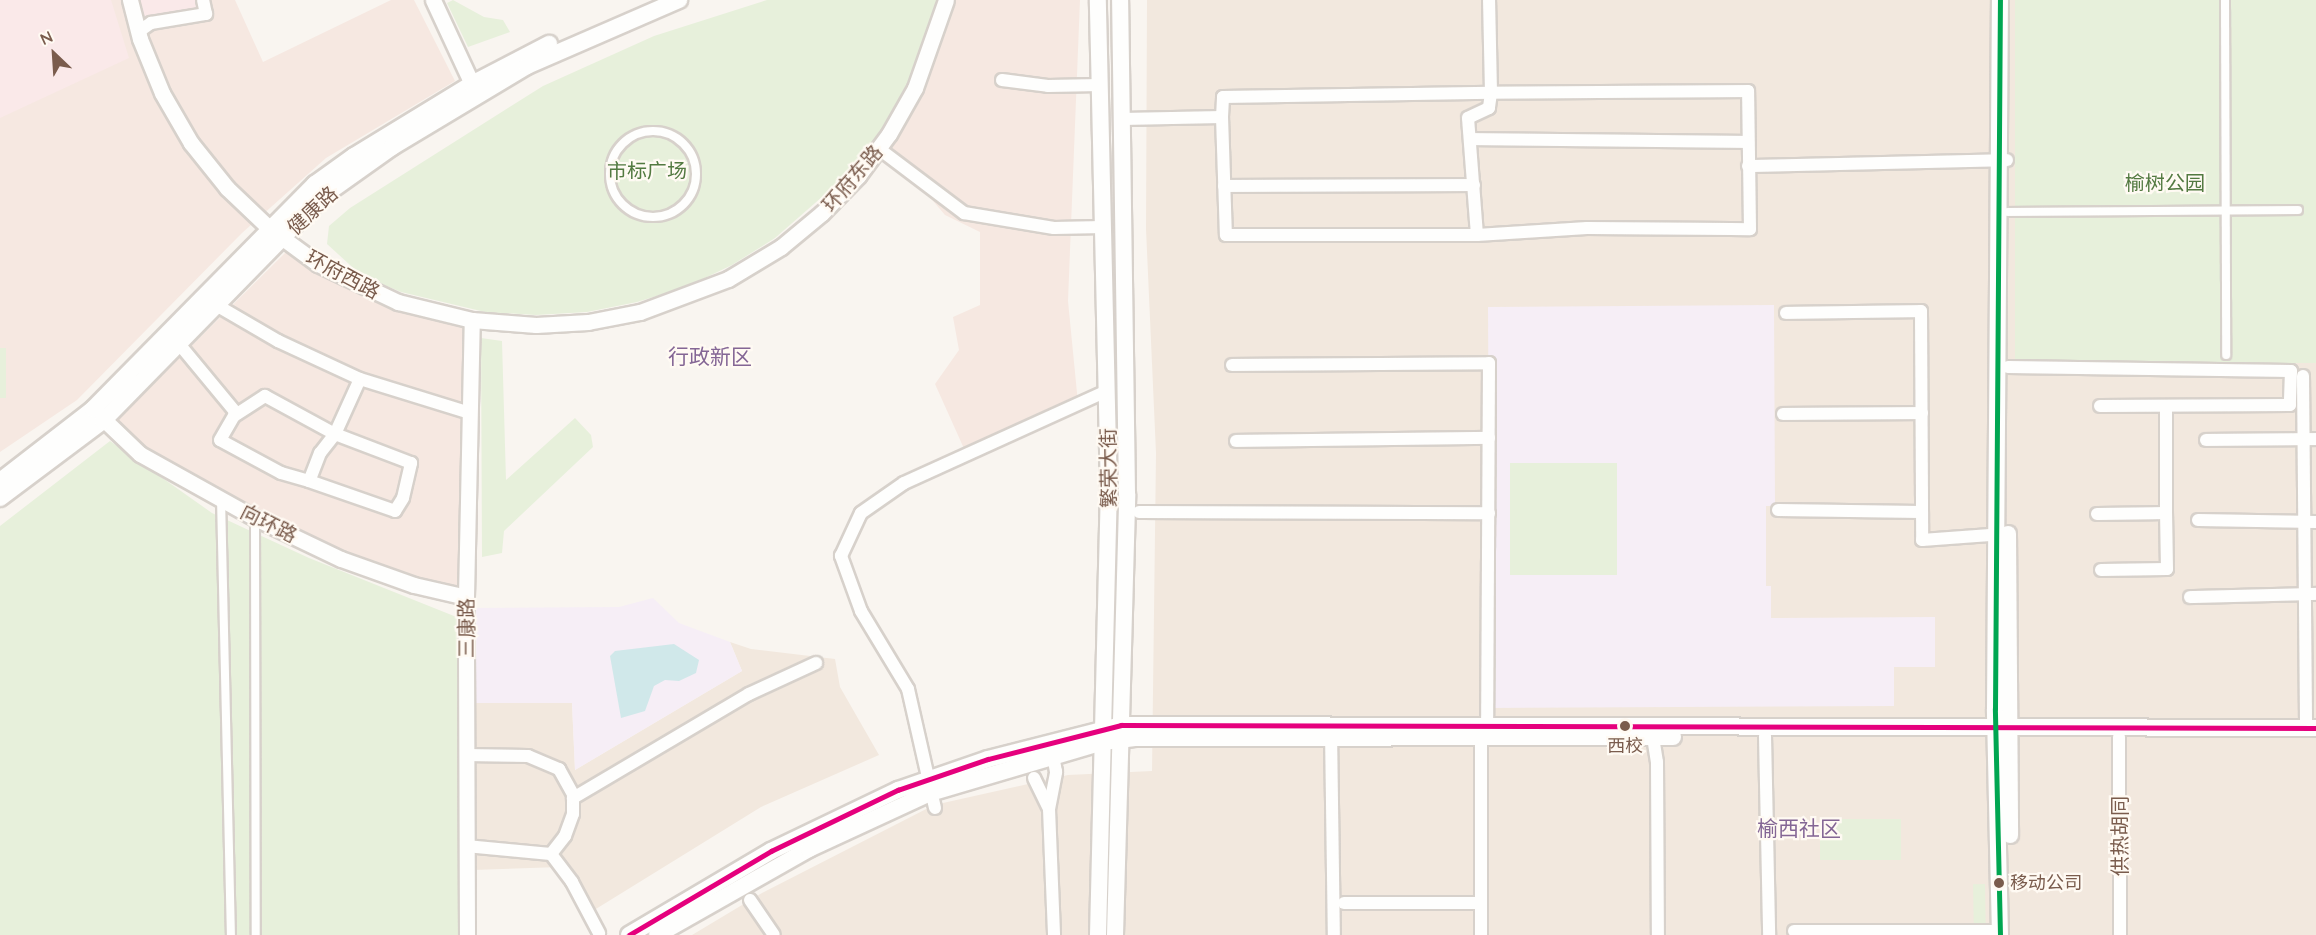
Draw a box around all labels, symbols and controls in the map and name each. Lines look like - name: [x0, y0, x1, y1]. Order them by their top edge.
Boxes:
- north arrow: [24, 24, 84, 84]
- text: N: [37, 26, 56, 49]
- street label: 环府东路: [817, 140, 887, 216]
- park label: 市标广场: [607, 158, 687, 182]
- park label: 榆树公园: [2125, 170, 2205, 194]
- street label: 健康路: [282, 181, 342, 239]
- street label: 环府西路: [302, 245, 384, 303]
- district label: 行政新区: [668, 343, 752, 369]
- street label: 繁荣大街: [1095, 428, 1121, 508]
- street label: 向环路: [237, 499, 301, 547]
- street label: 三康路: [454, 598, 478, 658]
- marker: 西校: [1619, 720, 1631, 732]
- place label: 西校: [1607, 735, 1643, 757]
- street label: 供热胡同: [2107, 796, 2131, 876]
- district label: 榆西社区: [1757, 815, 1841, 841]
- place label: 移动公司: [2010, 872, 2082, 894]
- marker: 移动公司: [1993, 877, 2005, 889]

